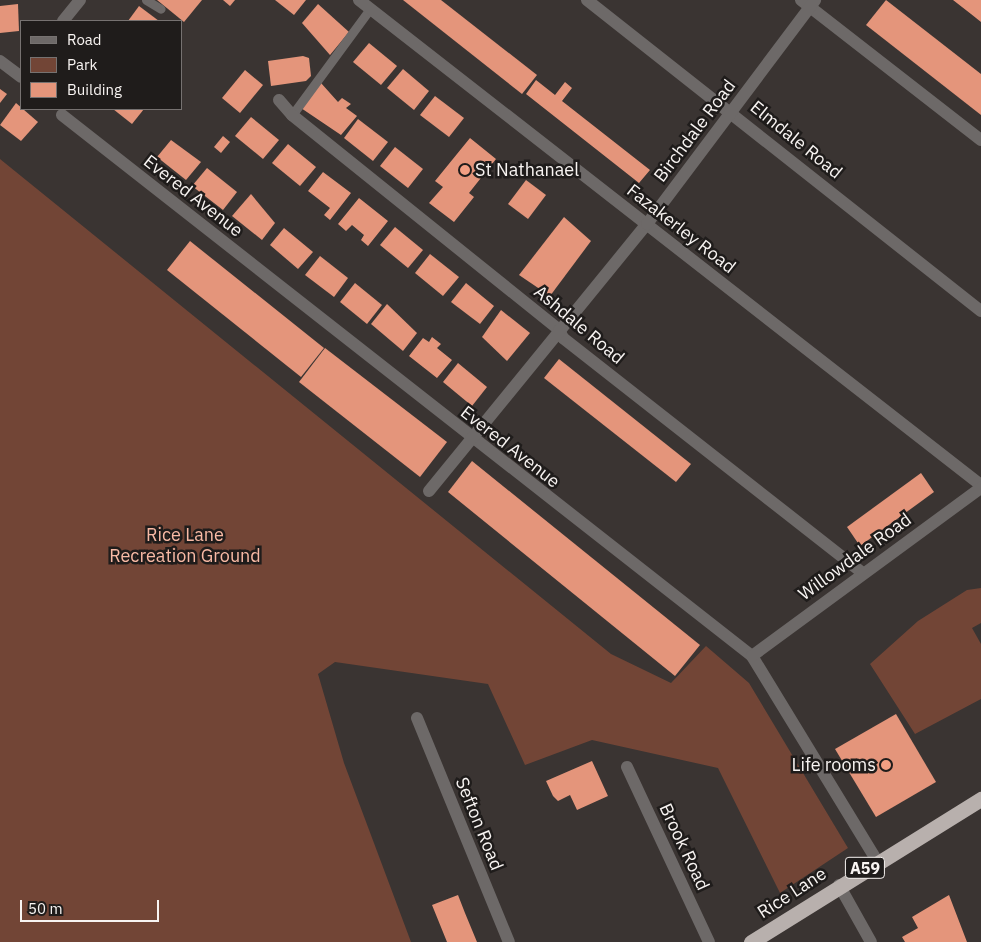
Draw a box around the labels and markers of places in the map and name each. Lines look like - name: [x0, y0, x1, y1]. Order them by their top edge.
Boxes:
- place label: St Nathanael: [475, 159, 579, 181]
- marker: St Nathanael: [459, 164, 471, 176]
- place label: Life rooms: [791, 754, 876, 776]
- marker: Life rooms: [880, 759, 892, 771]

